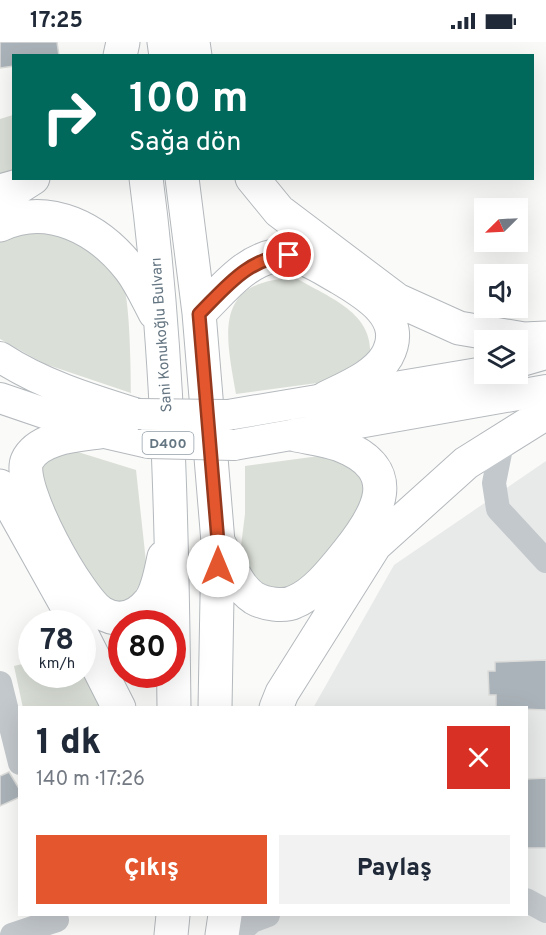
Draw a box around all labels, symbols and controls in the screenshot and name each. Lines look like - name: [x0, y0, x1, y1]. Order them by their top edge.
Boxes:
- text: 17:25: [30, 8, 83, 35]
- text: 100 m: [129, 74, 248, 127]
- icon: right: [30, 78, 108, 156]
- text: Sağa dön: [129, 126, 241, 160]
- north arrow: [474, 198, 528, 252]
- map controls: [474, 198, 528, 384]
- pin: [263, 229, 314, 280]
- icon: arrive: [272, 238, 305, 271]
- street label: Sani Konukoğlu Bulvarı: [148, 257, 177, 413]
- button: sound: [474, 264, 528, 318]
- button: layers: [474, 330, 528, 384]
- road number: D400: [142, 432, 194, 454]
- position arrow: [186, 534, 250, 598]
- speed limit sign: 80: [108, 610, 186, 688]
- text: 78: [40, 623, 74, 660]
- text: km/h: [39, 655, 75, 674]
- text: 1 dk: [36, 721, 101, 767]
- button: close: [447, 726, 510, 789]
- text: 140 m · 17:26: [36, 767, 145, 793]
- button: Çıkış: [36, 835, 267, 904]
- button: Paylaş: [279, 835, 510, 904]

